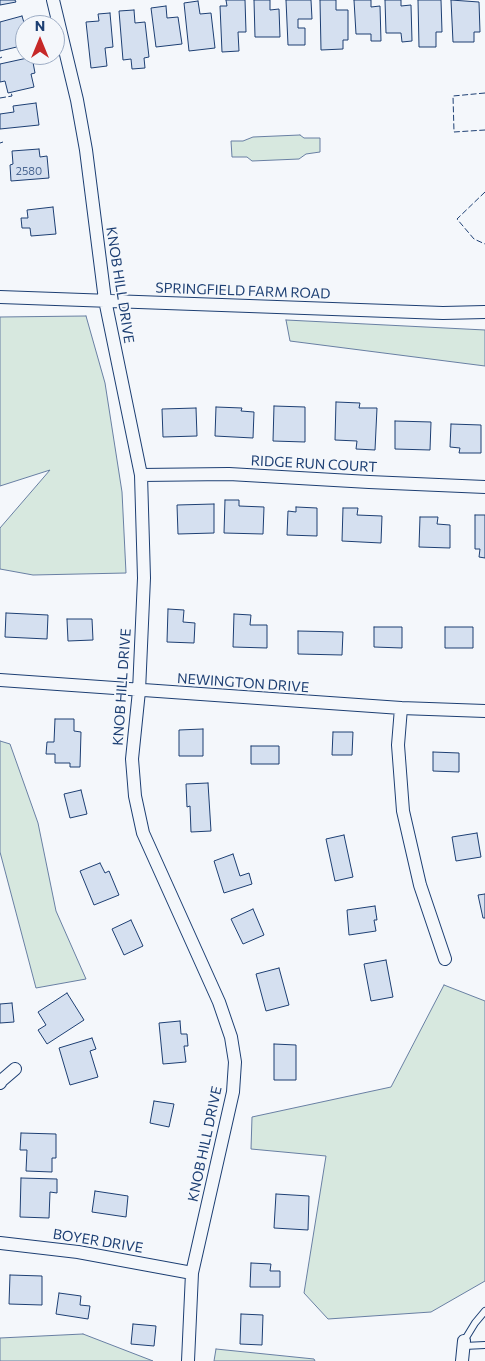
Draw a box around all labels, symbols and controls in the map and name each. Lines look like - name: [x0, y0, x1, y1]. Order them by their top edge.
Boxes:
- north arrow: [15, 15, 65, 65]
- text: N: [35, 17, 45, 34]
- house number: 2580: [16, 164, 42, 178]
- street label: KNOB HILL DRIVE: [102, 226, 138, 344]
- street label: SPRINGFIELD FARM ROAD: [155, 280, 331, 302]
- street label: RIDGE RUN COURT: [250, 452, 378, 476]
- street label: KNOB HILL DRIVE: [110, 628, 134, 746]
- street label: NEWINGTON DRIVE: [176, 670, 310, 696]
- street label: KNOB HILL DRIVE: [185, 1085, 225, 1203]
- street label: BOYER DRIVE: [52, 1226, 144, 1256]

